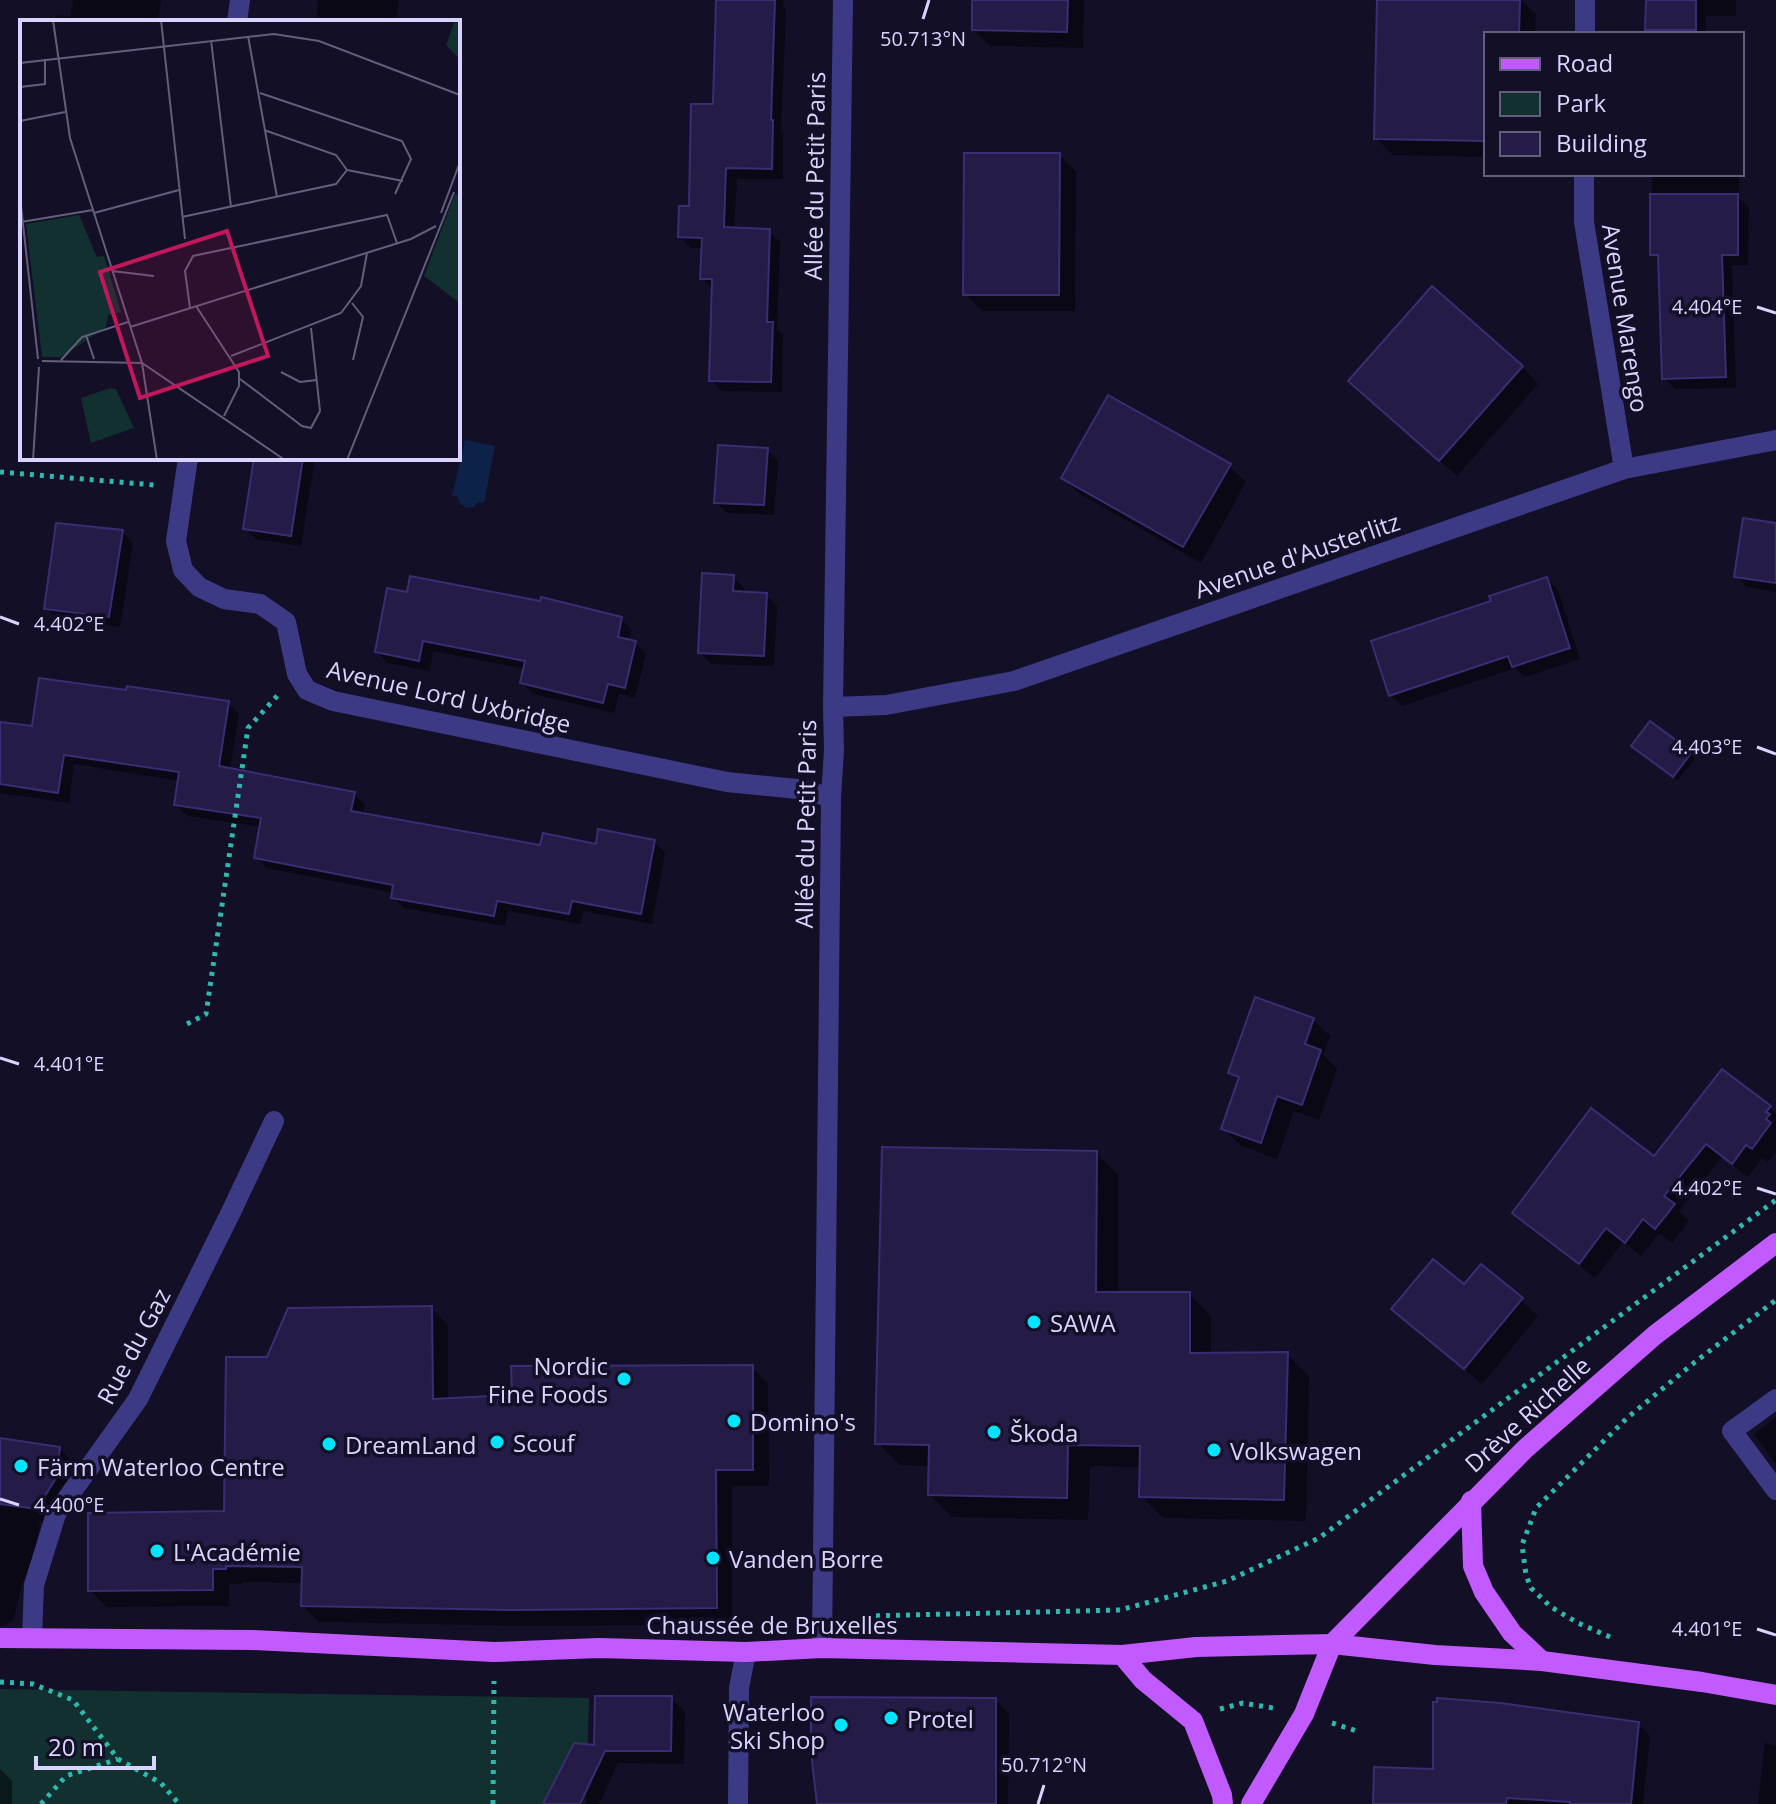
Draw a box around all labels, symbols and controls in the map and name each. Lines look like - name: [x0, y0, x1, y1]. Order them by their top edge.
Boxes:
- inset map: [20, 20, 460, 460]
- text: 50.713°N: [880, 25, 966, 52]
- legend: [1484, 32, 1744, 176]
- text: Road: [1556, 46, 1613, 79]
- street label: Allée du Petit Paris: [796, 71, 832, 281]
- text: Park: [1556, 86, 1607, 119]
- text: Building: [1556, 126, 1647, 159]
- street label: Avenue Marengo: [1595, 221, 1657, 415]
- text: 4.404°E: [1672, 293, 1742, 320]
- street label: Avenue d'Austerlitz: [1190, 504, 1404, 606]
- text: 4.402°E: [34, 610, 104, 637]
- street label: Avenue Lord Uxbridge: [324, 652, 574, 740]
- street label: Allée du Petit Paris: [787, 719, 823, 929]
- text: 4.403°E: [1672, 733, 1742, 760]
- text: 4.401°E: [34, 1050, 104, 1077]
- text: 4.402°E: [1672, 1174, 1742, 1201]
- street label: Rue du Gaz: [89, 1282, 177, 1410]
- place label: SAWA: [1050, 1306, 1116, 1339]
- marker: SAWA: [1025, 1313, 1043, 1331]
- place label: Nordic Fine Foods: [488, 1349, 608, 1410]
- street label: Drève Richelle: [1457, 1349, 1597, 1479]
- marker: Nordic Fine Foods: [615, 1370, 633, 1388]
- place label: Domino's: [750, 1405, 856, 1438]
- marker: Domino's: [725, 1412, 743, 1430]
- place label: Škoda: [1010, 1416, 1078, 1449]
- marker: Škoda: [985, 1423, 1003, 1441]
- place label: Scouf: [513, 1426, 577, 1459]
- place label: DreamLand: [345, 1428, 477, 1461]
- marker: Scouf: [488, 1433, 506, 1451]
- place label: Volkswagen: [1230, 1434, 1362, 1467]
- marker: DreamLand: [320, 1435, 338, 1453]
- marker: Volkswagen: [1205, 1441, 1223, 1459]
- place label: Färm Waterloo Centre: [37, 1450, 285, 1483]
- marker: Färm Waterloo Centre: [12, 1457, 30, 1475]
- text: 4.400°E: [34, 1491, 104, 1518]
- place label: L'Académie: [173, 1535, 301, 1568]
- marker: L'Académie: [148, 1542, 166, 1560]
- place label: Vanden Borre: [729, 1542, 884, 1575]
- marker: Vanden Borre: [704, 1549, 722, 1567]
- street label: Chaussée de Bruxelles: [646, 1608, 898, 1641]
- text: 4.401°E: [1672, 1615, 1742, 1642]
- place label: Waterloo Ski Shop: [723, 1695, 825, 1756]
- place label: Protel: [907, 1702, 974, 1735]
- marker: Protel: [882, 1709, 900, 1727]
- marker: Waterloo Ski Shop: [832, 1716, 850, 1734]
- scale bar: [36, 1720, 154, 1770]
- text: 20 m: [48, 1730, 104, 1763]
- text: 50.712°N: [1001, 1751, 1087, 1778]

